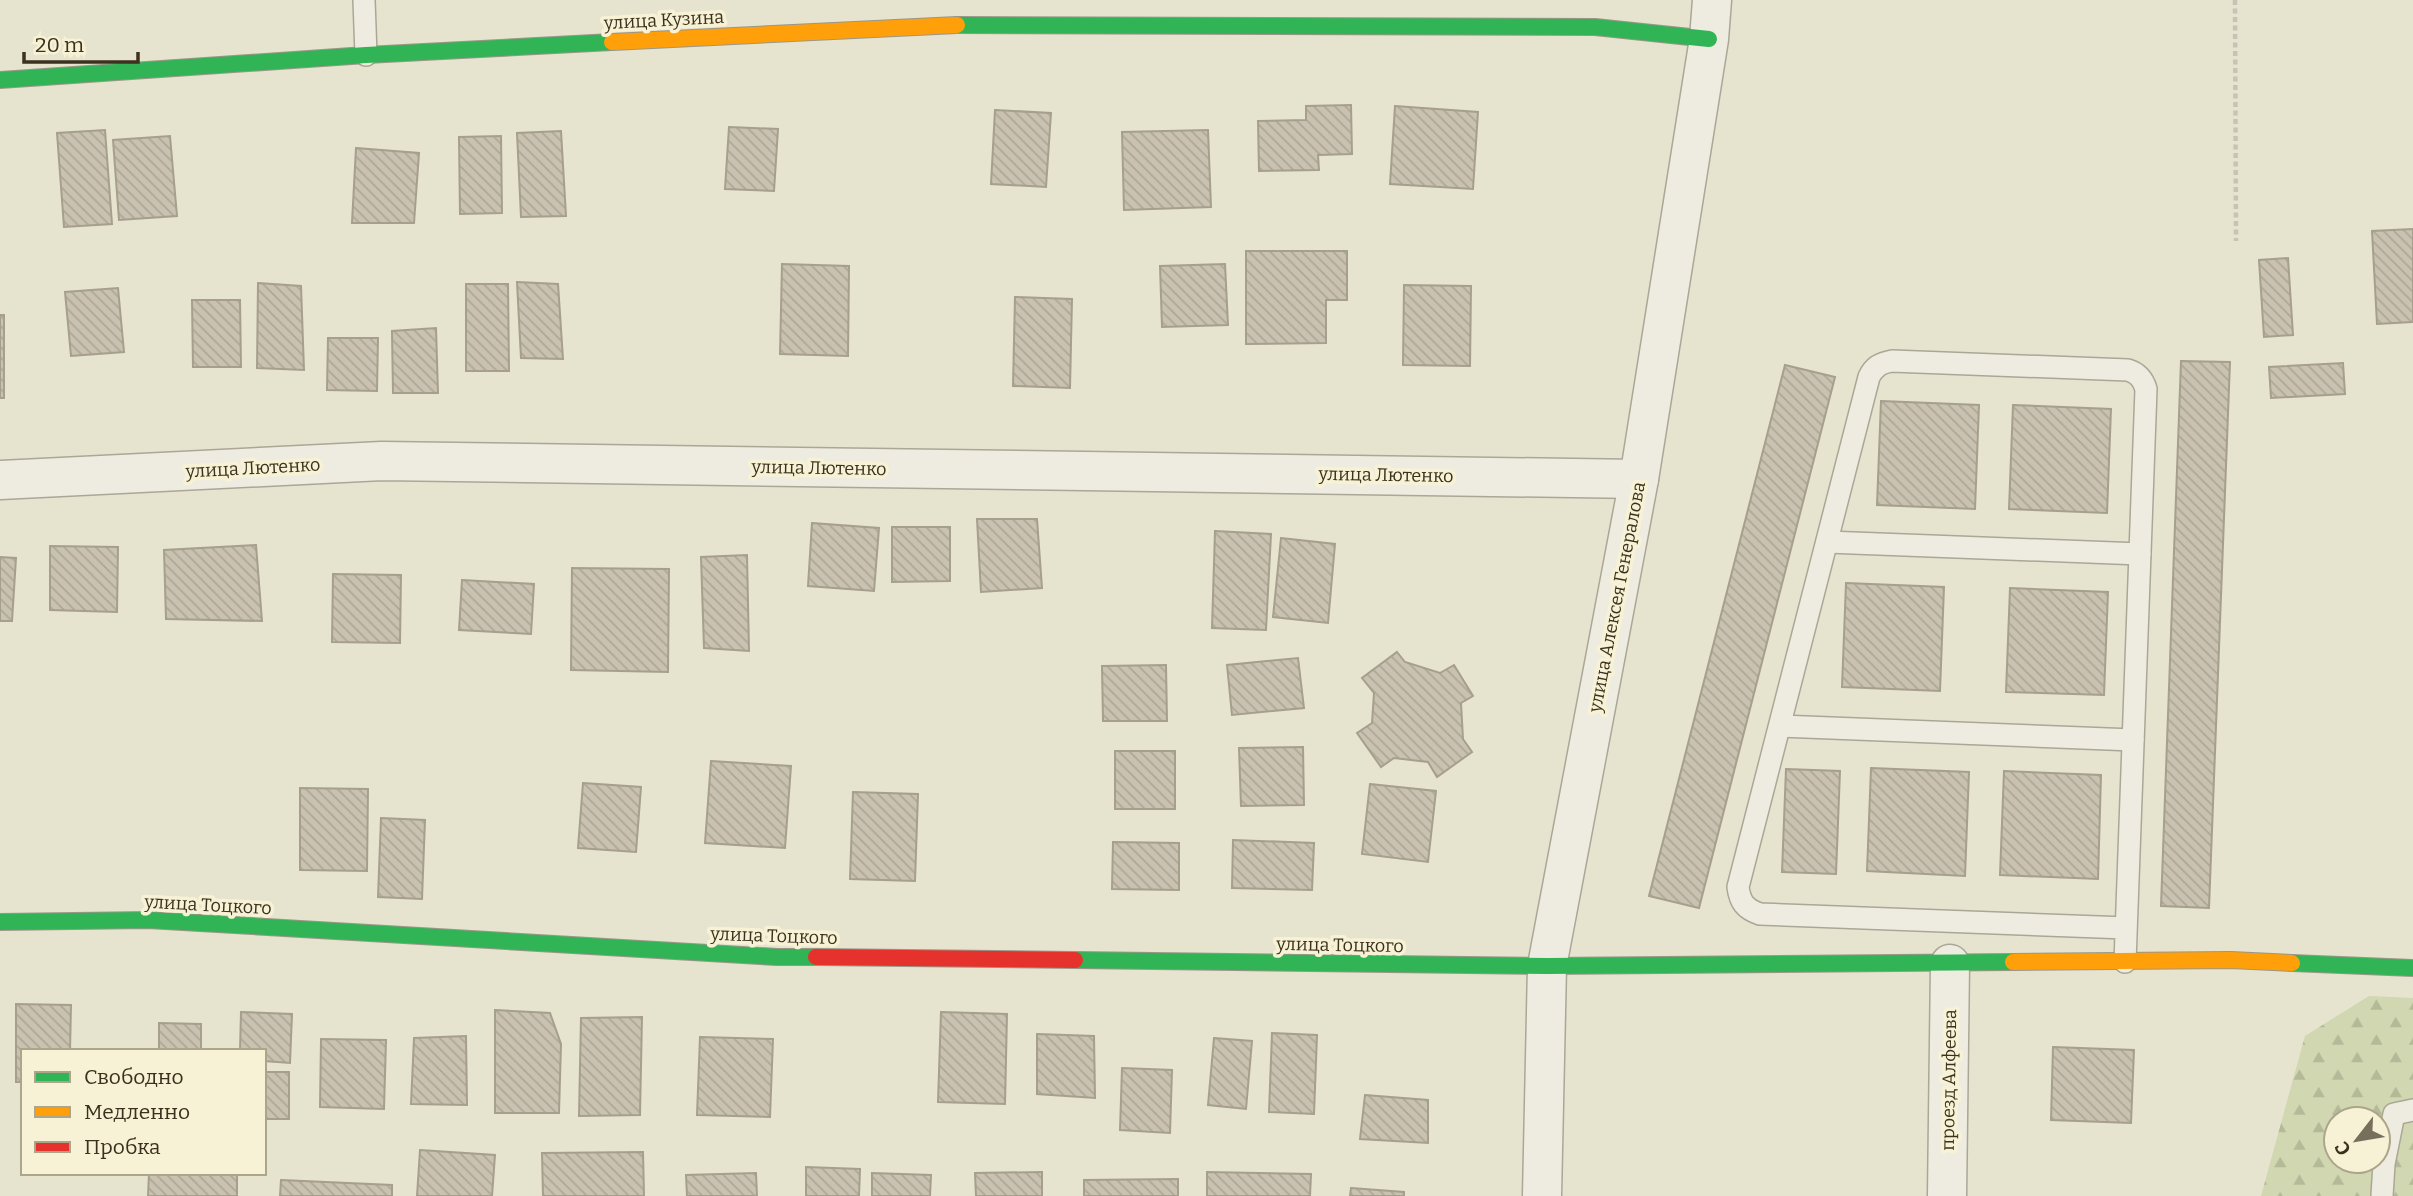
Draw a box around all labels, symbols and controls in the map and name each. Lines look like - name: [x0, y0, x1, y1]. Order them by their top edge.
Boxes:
- street label: улица Кузина: [602, 6, 725, 34]
- scale bar: [24, 21, 138, 65]
- text: 20 m: [35, 32, 84, 58]
- street label: улица Лютенко: [184, 453, 321, 483]
- street label: улица Лютенко: [750, 456, 887, 480]
- street label: улица Лютенко: [1317, 463, 1454, 487]
- street label: улица Алексея Генералова: [1584, 480, 1650, 715]
- street label: улица Тоцкого: [143, 891, 272, 919]
- street label: улица Тоцкого: [709, 923, 838, 949]
- street label: улица Тоцкого: [1275, 933, 1404, 957]
- street label: проезд Алфеева: [1937, 1009, 1961, 1151]
- legend: [21, 1049, 266, 1175]
- text: Свободно: [84, 1064, 184, 1090]
- text: Медленно: [84, 1099, 190, 1125]
- north arrow: [2322, 1105, 2392, 1175]
- text: Пробка: [84, 1134, 161, 1160]
- text: С: [2330, 1137, 2356, 1160]

